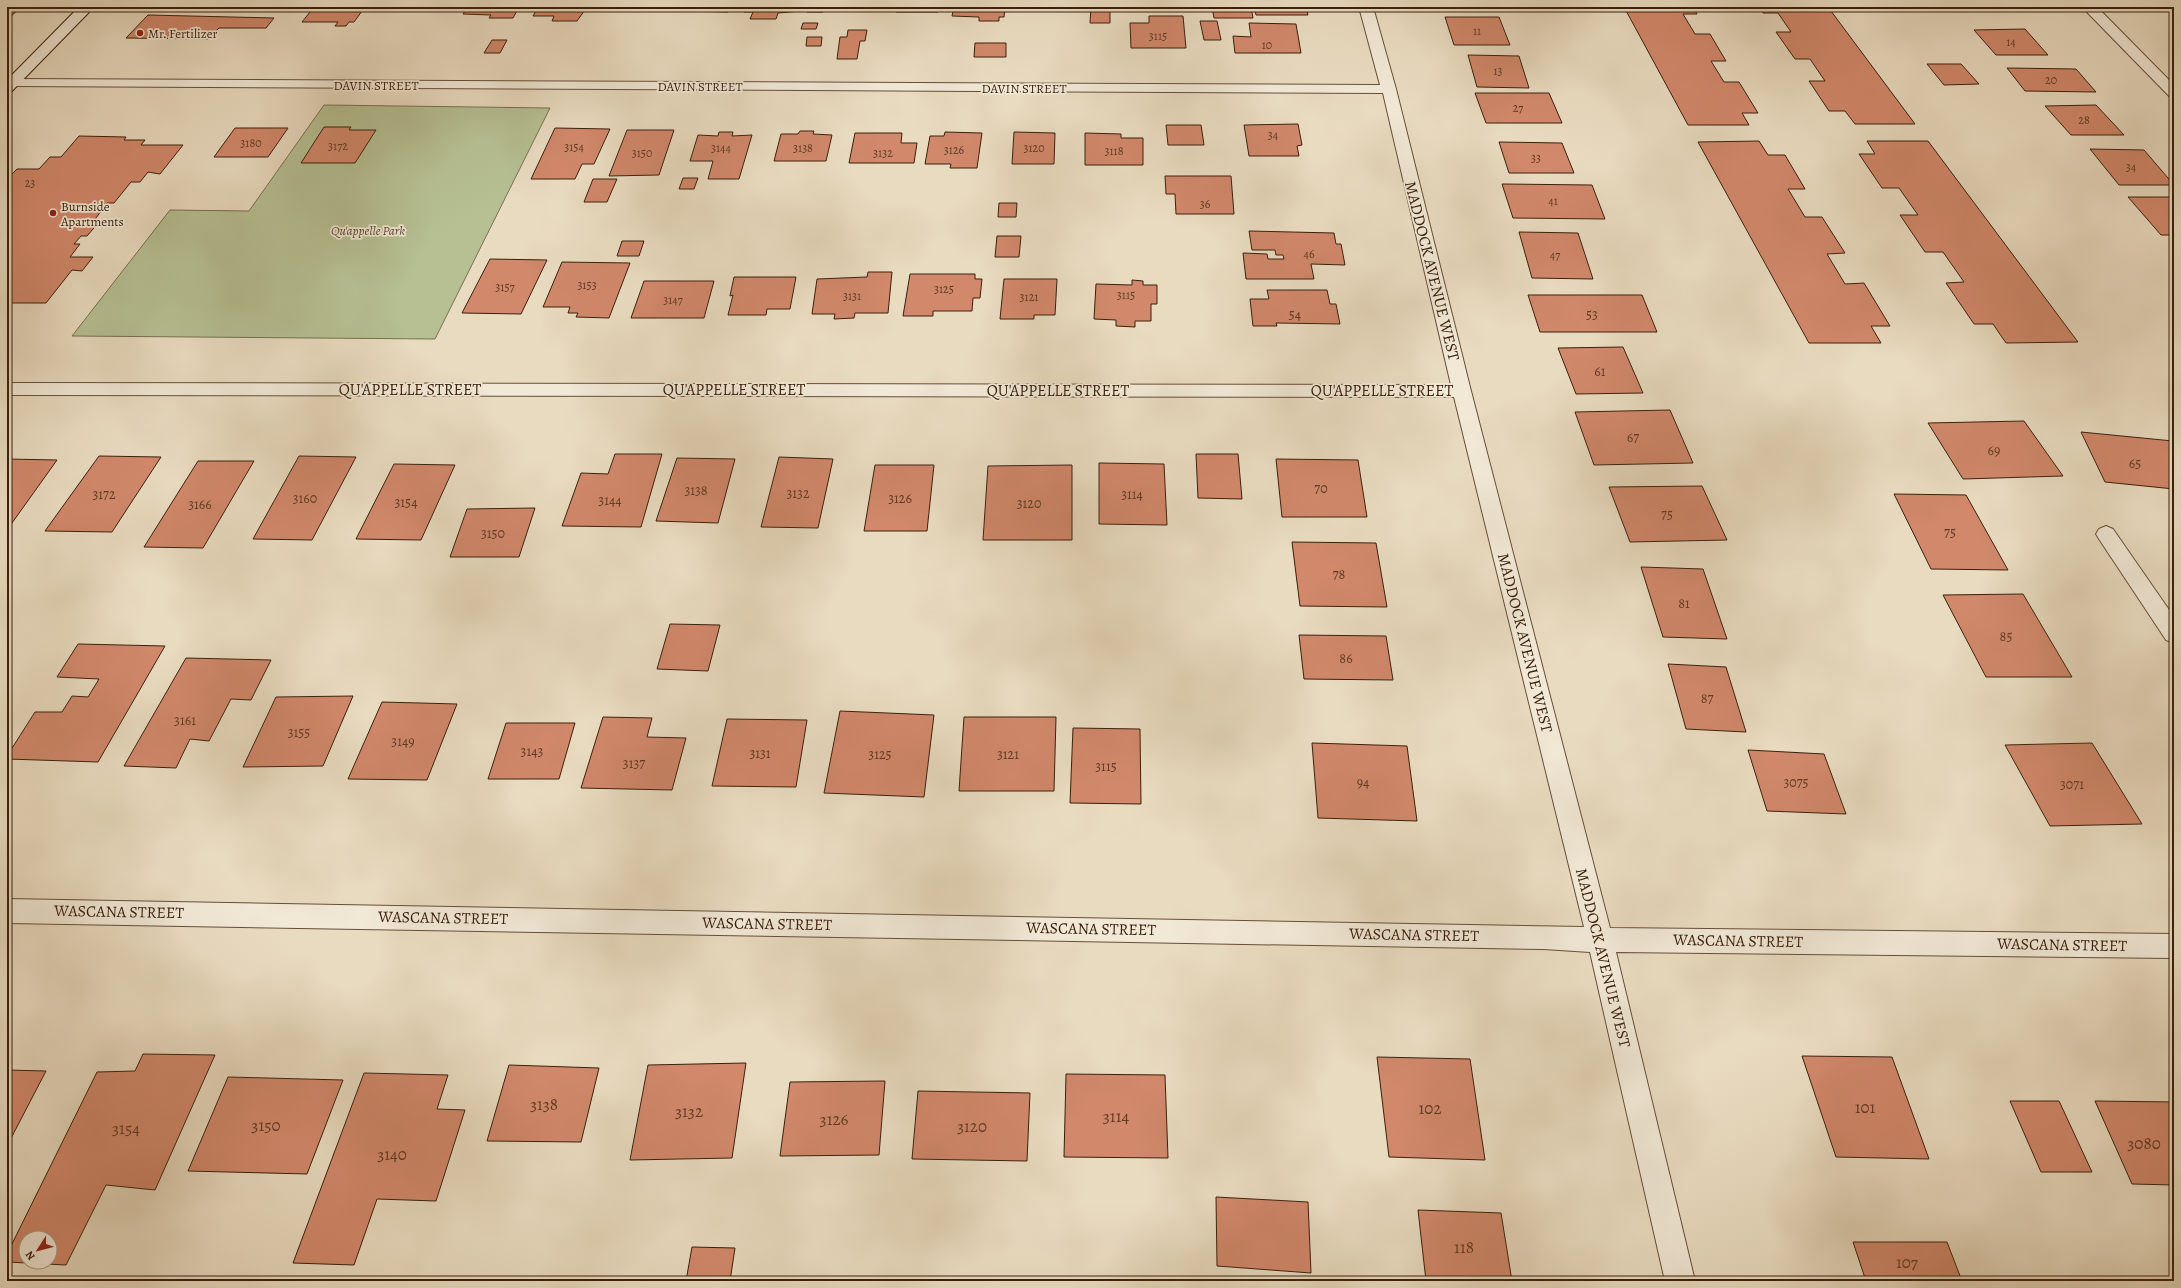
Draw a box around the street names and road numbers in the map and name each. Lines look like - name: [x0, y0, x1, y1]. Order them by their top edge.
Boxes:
- street label: DAVIN STREET: [334, 77, 419, 94]
- street label: DAVIN STREET: [658, 78, 743, 95]
- street label: DAVIN STREET: [982, 80, 1067, 97]
- street label: MADDOCK AVENUE WEST: [1399, 179, 1465, 363]
- street label: QU'APPELLE STREET: [339, 379, 482, 401]
- street label: QU'APPELLE STREET: [663, 379, 806, 401]
- street label: QU'APPELLE STREET: [987, 380, 1130, 402]
- street label: QU'APPELLE STREET: [1311, 380, 1454, 402]
- street label: MADDOCK AVENUE WEST: [1492, 551, 1558, 735]
- street label: MADDOCK AVENUE WEST: [1570, 866, 1636, 1050]
- street label: WASCANA STREET: [53, 900, 184, 924]
- street label: WASCANA STREET: [377, 906, 508, 930]
- street label: WASCANA STREET: [701, 912, 832, 936]
- street label: WASCANA STREET: [1025, 917, 1156, 941]
- street label: WASCANA STREET: [1348, 923, 1479, 947]
- street label: WASCANA STREET: [1672, 929, 1803, 953]
- street label: WASCANA STREET: [1996, 933, 2127, 957]

